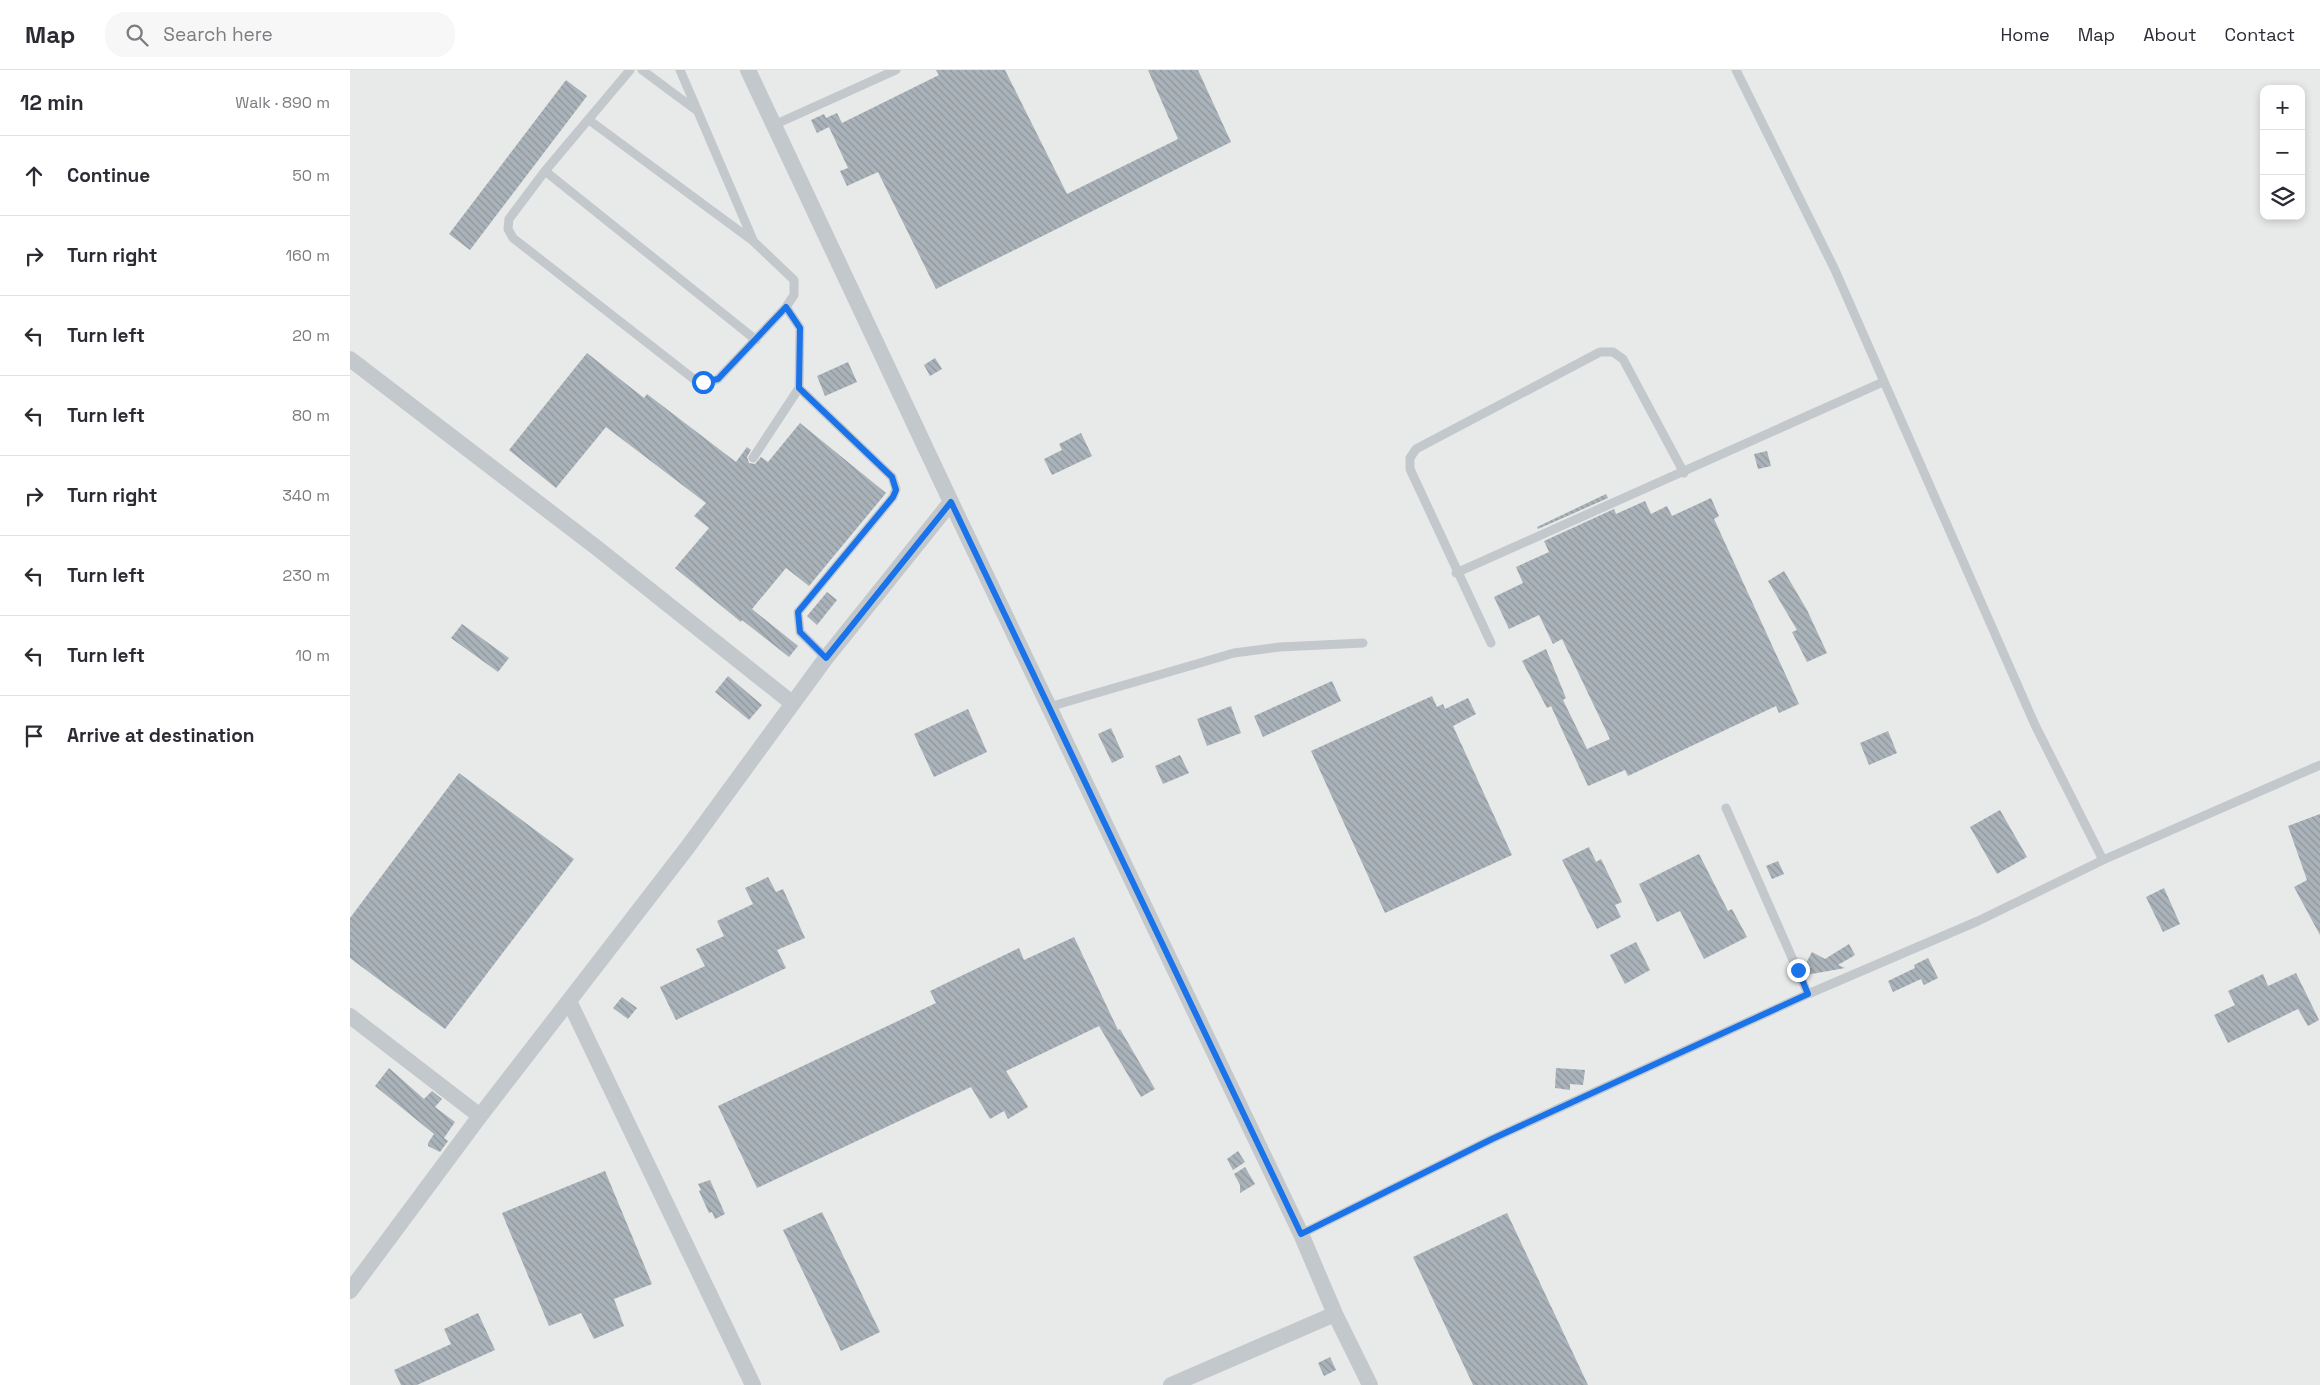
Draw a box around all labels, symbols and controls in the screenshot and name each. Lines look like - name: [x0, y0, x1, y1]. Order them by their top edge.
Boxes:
- search box: [105, 12, 455, 57]
- text: Map: [25, 19, 75, 50]
- icon: search: [123, 21, 151, 49]
- text: Search here: [163, 22, 273, 47]
- text: Home: [2001, 23, 2050, 46]
- text: Map: [2078, 23, 2115, 46]
- text: About: [2143, 23, 2197, 46]
- text: Contact: [2225, 23, 2295, 46]
- map controls: [2260, 85, 2305, 220]
- button: +: [2260, 85, 2305, 130]
- text: 12 min: [20, 89, 84, 116]
- text: Walk · 890 m: [235, 92, 330, 113]
- button: −: [2260, 130, 2305, 175]
- icon: ahead: [20, 162, 48, 190]
- text: Continue: [67, 163, 150, 188]
- text: 50 m: [292, 165, 330, 186]
- button: layers: [2260, 175, 2305, 220]
- icon: right: [20, 242, 48, 270]
- text: Turn right: [67, 243, 157, 268]
- text: 160 m: [285, 245, 330, 266]
- icon: left: [20, 322, 48, 350]
- text: Turn left: [67, 323, 145, 348]
- text: 20 m: [292, 325, 330, 346]
- route start: [692, 371, 715, 394]
- icon: left: [20, 402, 48, 430]
- text: Turn left: [67, 403, 145, 428]
- text: 80 m: [292, 405, 330, 426]
- icon: right: [20, 482, 48, 510]
- text: Turn right: [67, 483, 157, 508]
- text: 340 m: [282, 485, 330, 506]
- icon: left: [20, 562, 48, 590]
- text: Turn left: [67, 563, 145, 588]
- text: 230 m: [283, 565, 330, 586]
- icon: left: [20, 642, 48, 670]
- text: Turn left: [67, 643, 145, 668]
- text: 10 m: [295, 645, 330, 666]
- icon: arrive: [20, 722, 48, 750]
- text: Arrive at destination: [67, 723, 255, 748]
- route end: [1787, 959, 1810, 982]

